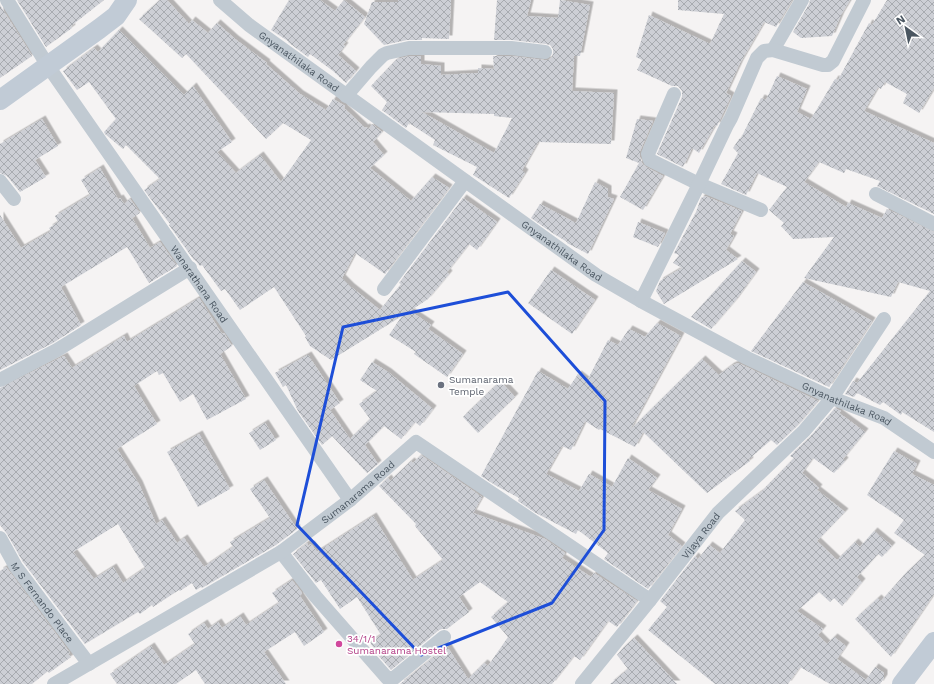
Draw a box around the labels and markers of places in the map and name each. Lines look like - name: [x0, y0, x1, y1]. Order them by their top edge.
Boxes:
- place label: Sumanarama Temple: [449, 374, 514, 397]
- marker: Sumanarama Temple: [436, 380, 446, 390]
- place label: 34/1/1 Sumanarama Hostel: [347, 633, 446, 656]
- marker: 34/1/1 Sumanarama Hostel: [334, 639, 344, 649]

